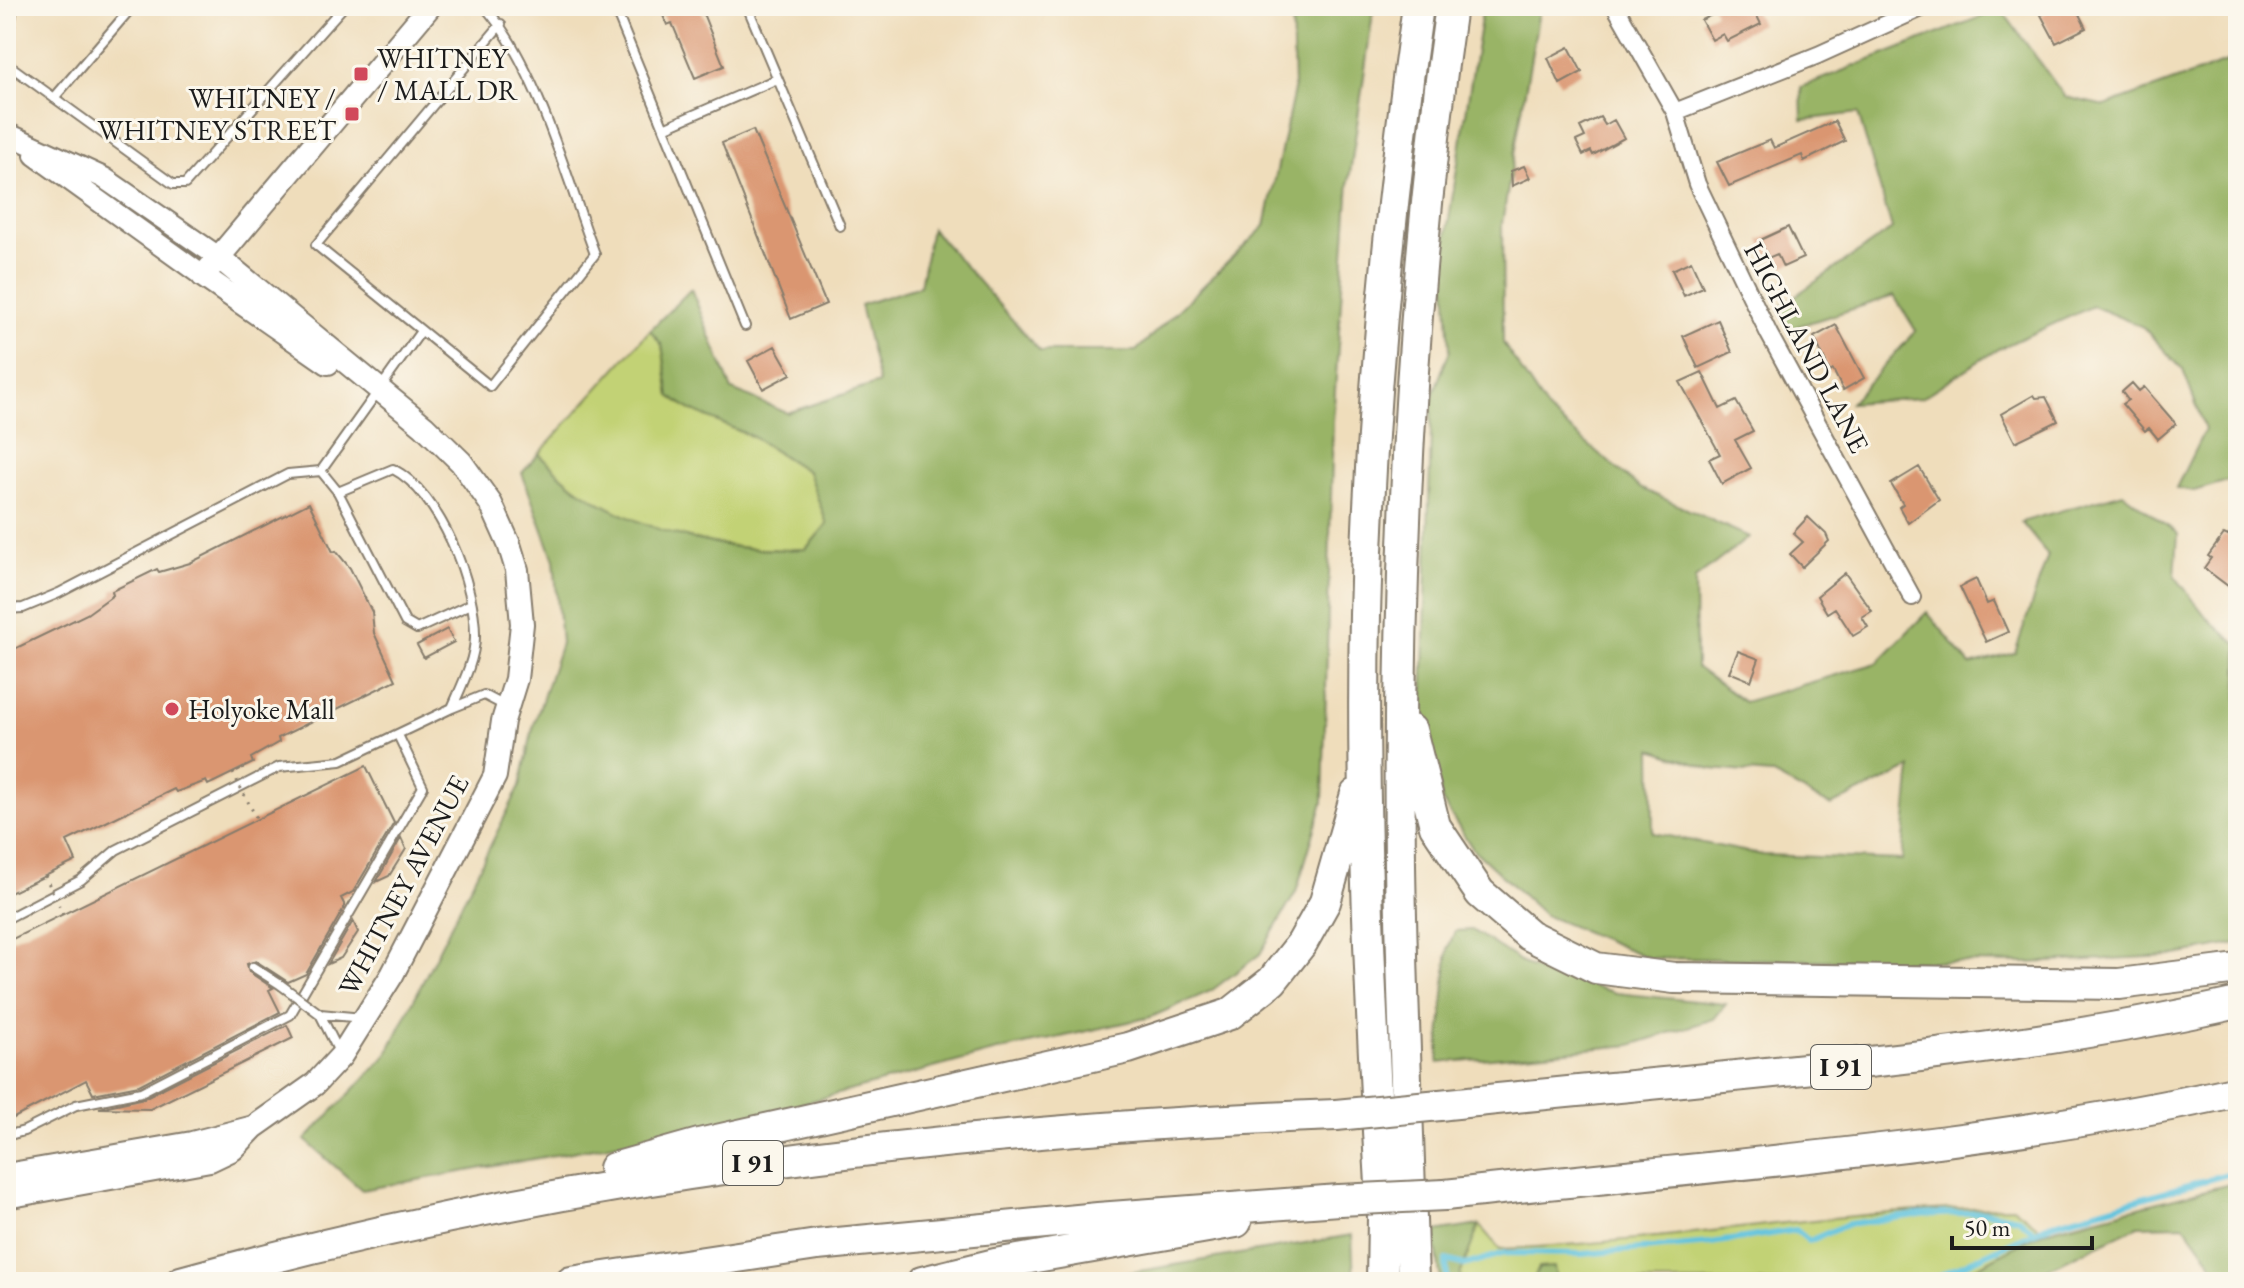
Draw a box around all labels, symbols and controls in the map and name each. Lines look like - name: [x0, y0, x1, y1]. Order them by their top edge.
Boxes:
- place label: WHITNEY / MALL DR: [377, 40, 519, 108]
- marker: WHITNEY / MALL DR: [352, 65, 370, 83]
- place label: WHITNEY / WHITNEY STREET: [98, 80, 336, 148]
- marker: WHITNEY / WHITNEY STREET: [343, 105, 361, 123]
- street label: HIGHLAND LANE: [1736, 235, 1878, 459]
- place label: Holyoke Mall: [188, 691, 335, 727]
- marker: Holyoke Mall: [163, 700, 181, 718]
- street label: WHITNEY AVENUE: [330, 768, 477, 1002]
- road number: I 91: [1811, 1045, 1871, 1089]
- road number: I 91: [723, 1141, 783, 1185]
- scale bar: [1952, 1200, 2092, 1250]
- text: 50 m: [1964, 1212, 2011, 1243]

